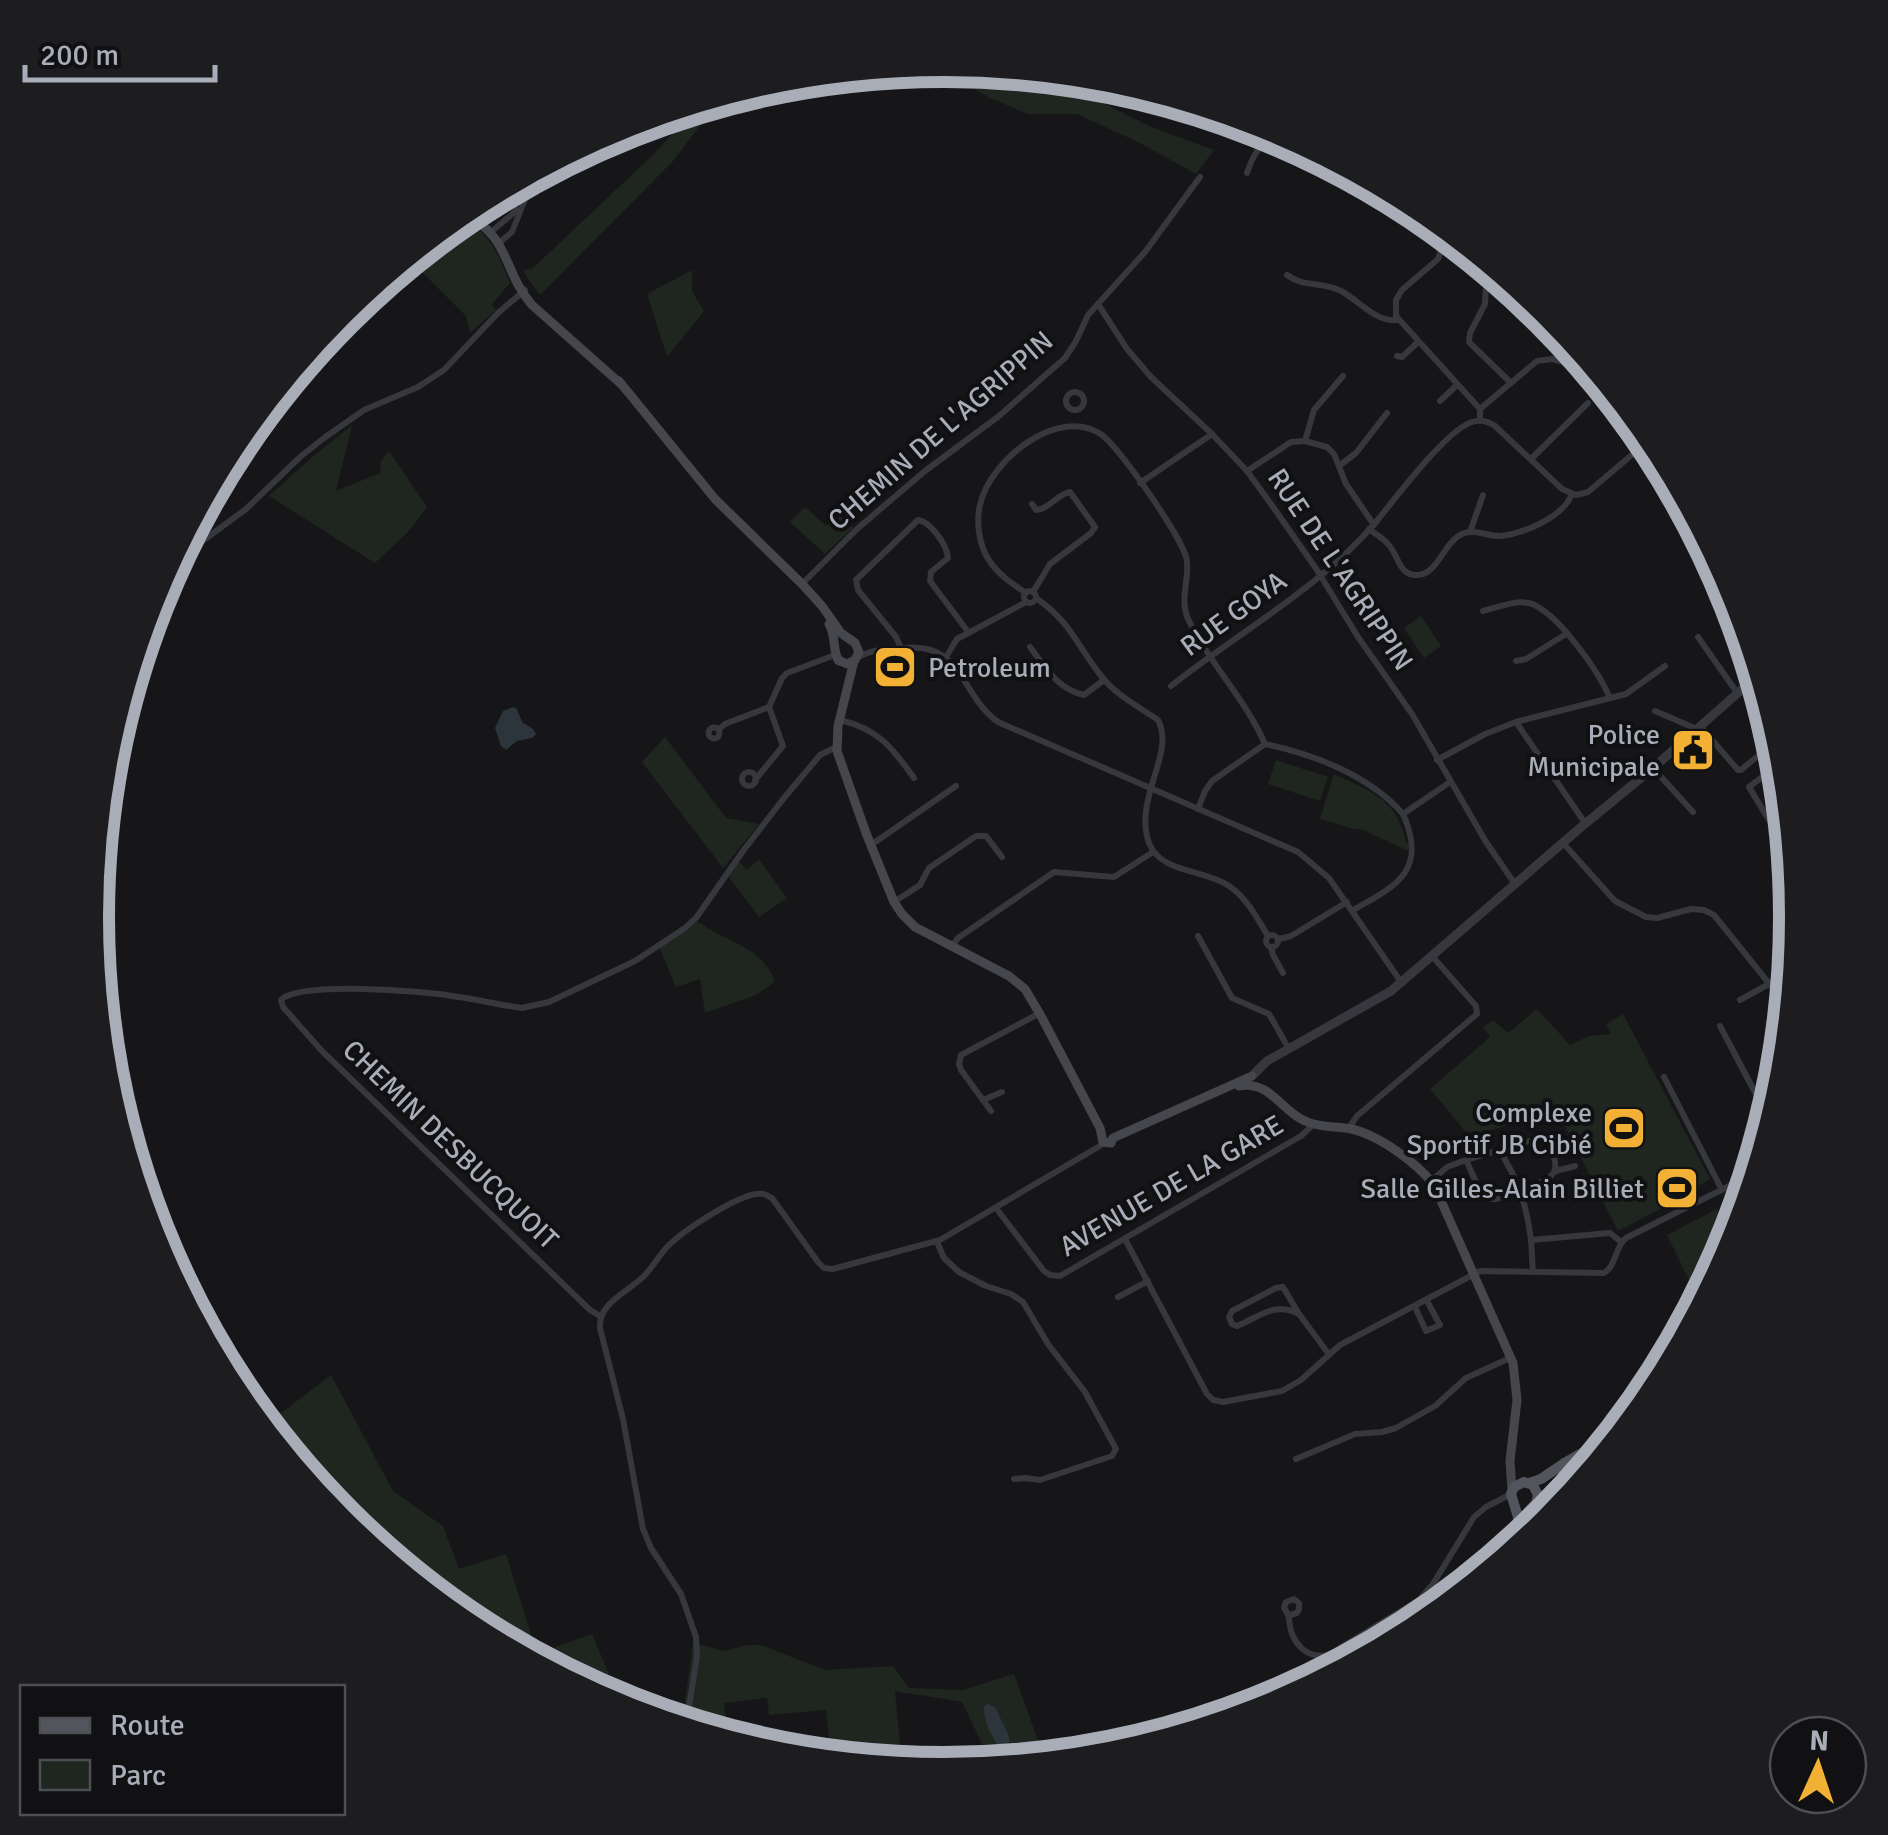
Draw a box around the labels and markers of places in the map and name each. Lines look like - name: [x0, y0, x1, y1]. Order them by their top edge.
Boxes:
- sports icon: Petroleum: [872, 644, 918, 690]
- place label: Petroleum: [928, 651, 1051, 685]
- place label: Police Municipale: [1527, 718, 1660, 784]
- public building icon: Police Municipale: [1670, 727, 1716, 773]
- place label: Complexe Sportif JB Cibié: [1407, 1096, 1592, 1162]
- sports icon: Complexe Sportif JB Cibié: [1601, 1105, 1647, 1151]
- sports icon: Salle Gilles-Alain Billiet: [1654, 1165, 1700, 1211]
- place label: Salle Gilles-Alain Billiet: [1360, 1172, 1644, 1206]

